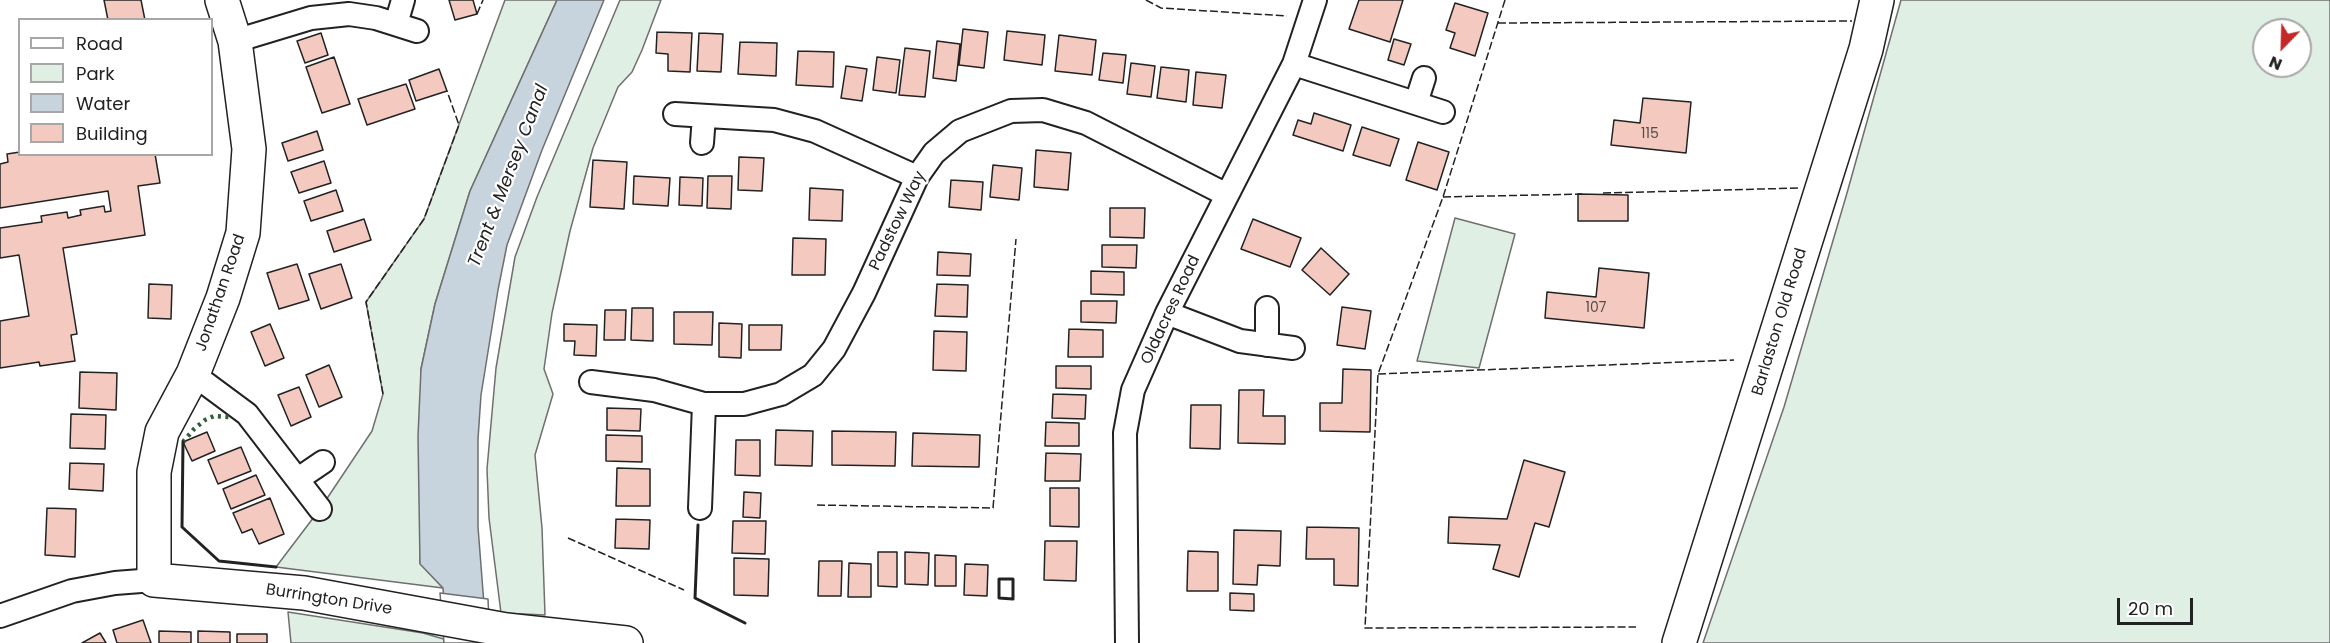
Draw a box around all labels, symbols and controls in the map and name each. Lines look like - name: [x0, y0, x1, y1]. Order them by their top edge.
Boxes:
- legend: [18, 18, 213, 156]
- north arrow: [2252, 18, 2312, 78]
- text: Road: [76, 31, 123, 56]
- text: N: [2266, 50, 2286, 76]
- text: Park: [76, 61, 115, 86]
- water label: Trent & Mersey Canal: [464, 82, 554, 270]
- text: Water: [76, 91, 130, 116]
- text: Building: [76, 121, 148, 146]
- house number: 115: [1641, 126, 1659, 142]
- street label: Padstow Way: [866, 168, 930, 274]
- street label: Jonathan Road: [192, 232, 250, 354]
- street label: Barlaston Old Road: [1748, 246, 1812, 398]
- street label: Oldacres Road: [1137, 252, 1205, 368]
- house number: 107: [1586, 300, 1606, 316]
- street label: Burrington Drive: [264, 581, 394, 619]
- scale bar: [2120, 586, 2196, 624]
- text: 20 m: [2128, 596, 2173, 621]

